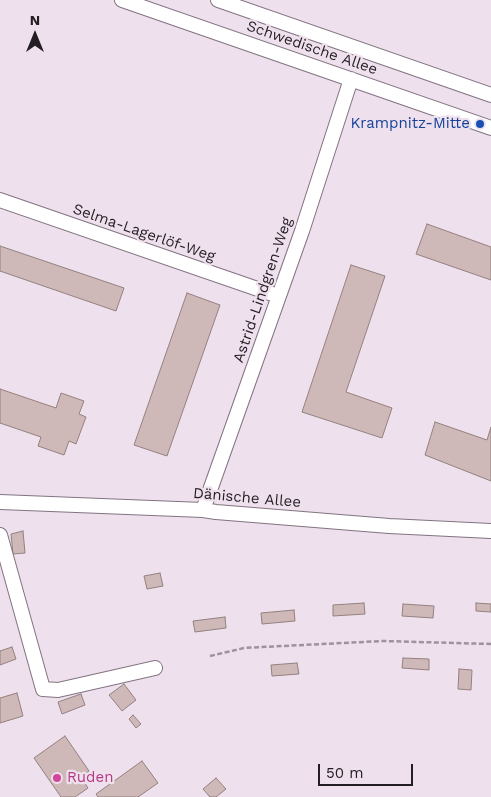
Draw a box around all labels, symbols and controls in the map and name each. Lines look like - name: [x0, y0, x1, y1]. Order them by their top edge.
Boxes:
- north arrow: [10, 10, 60, 60]
- text: N: [30, 12, 40, 28]
- street label: Schwedische Allee: [244, 17, 380, 79]
- place label: Krampnitz-Mitte: [350, 115, 470, 133]
- marker: Krampnitz-Mitte: [474, 118, 486, 130]
- street label: Selma-Lagerlöf-Weg: [70, 200, 218, 266]
- street label: Astrid-Lindgren-Weg: [230, 215, 296, 365]
- street label: Dänische Allee: [192, 484, 302, 512]
- scale bar: [321, 754, 416, 786]
- text: 50 m: [326, 764, 363, 782]
- place label: Ruden: [67, 769, 113, 787]
- marker: Ruden: [51, 772, 63, 784]

